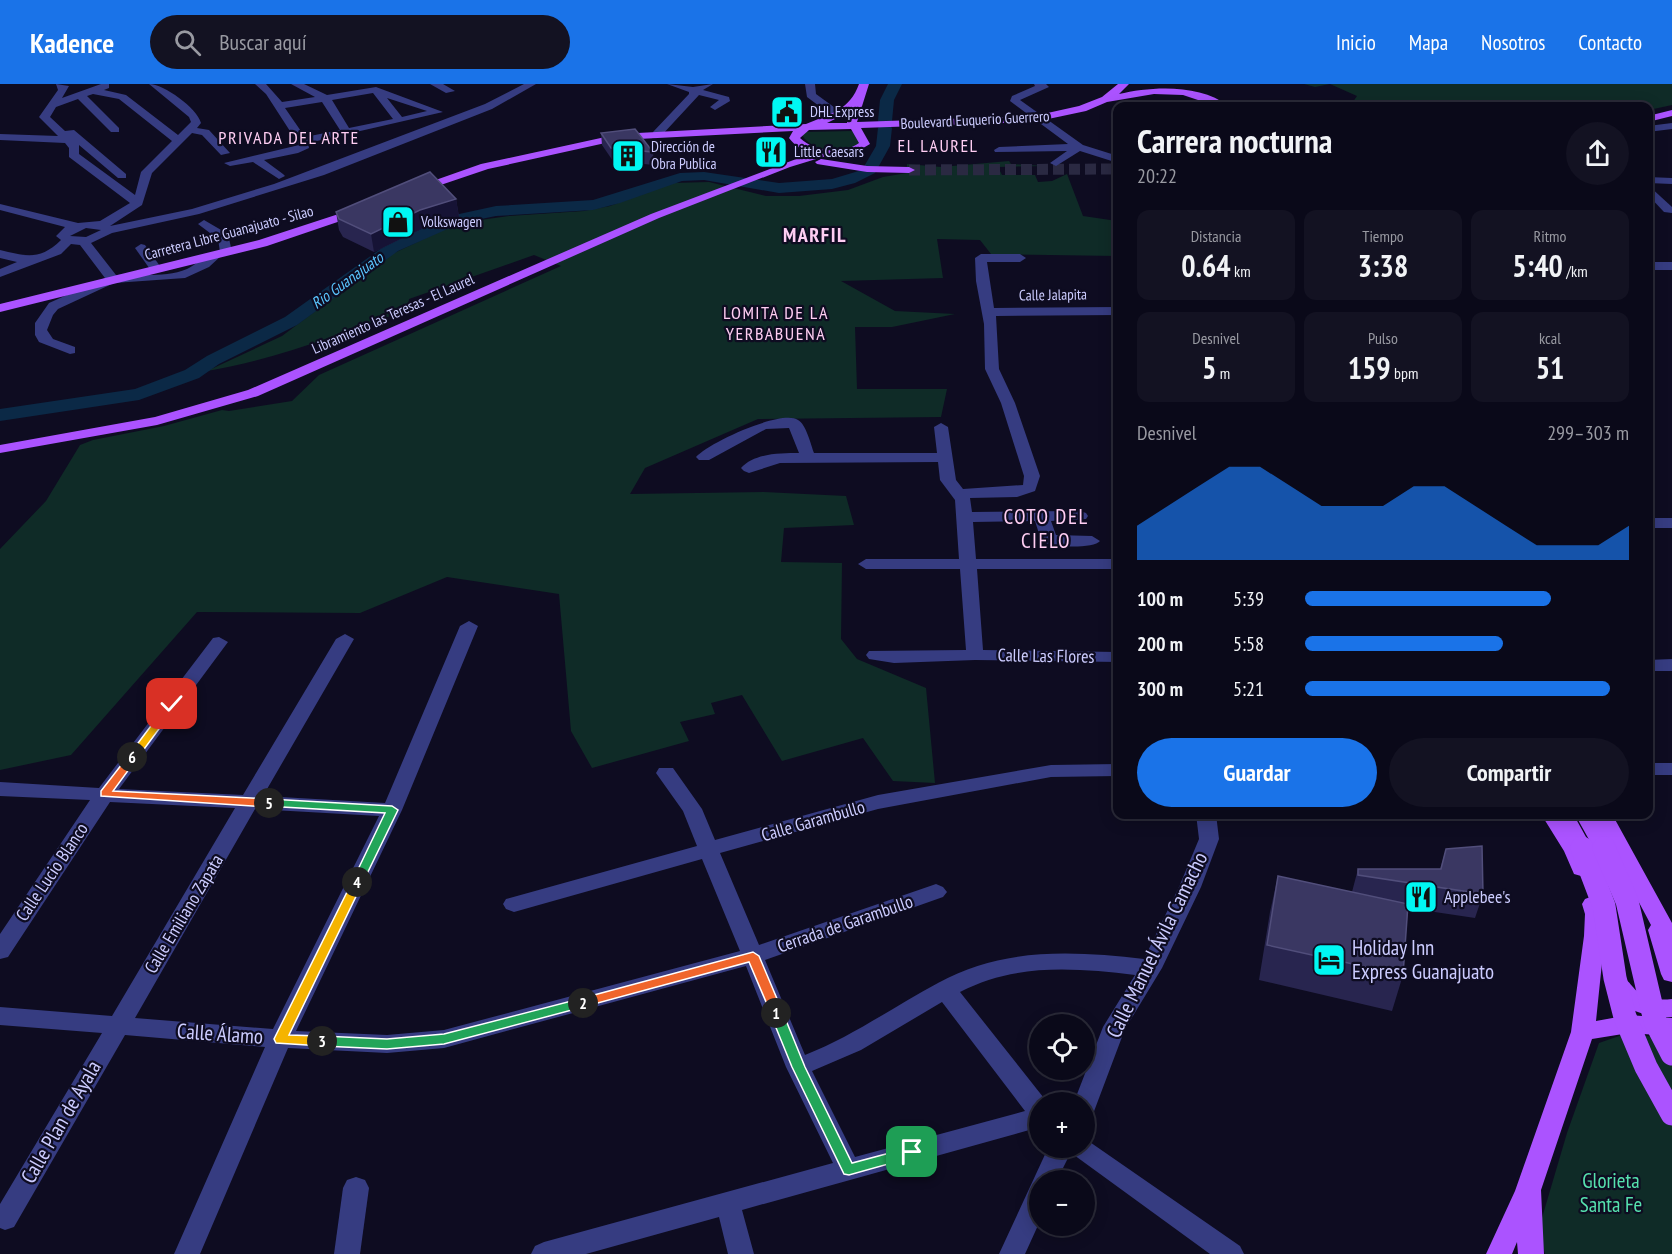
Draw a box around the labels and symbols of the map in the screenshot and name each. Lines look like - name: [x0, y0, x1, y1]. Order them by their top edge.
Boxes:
- public building icon: DHL Express: [769, 94, 805, 130]
- place label: DHL Express: [810, 102, 874, 121]
- street label: Boulevard Euquerio Guerrero: [900, 106, 1050, 133]
- district label: PRIVADA DEL ARTE: [218, 126, 360, 149]
- restaurant icon: Little Caesars: [753, 134, 789, 170]
- district label: EL LAUREL: [897, 134, 979, 157]
- place label: Dirección de Obra Publica: [651, 137, 717, 173]
- building icon: Dirección de Obra Publica: [610, 138, 646, 174]
- place label: Little Caesars: [794, 142, 864, 161]
- street label: Carretera Libre Guanajuato - Silao: [142, 201, 315, 264]
- shop icon: Volkswagen: [380, 204, 416, 240]
- place label: Volkswagen: [420, 212, 482, 231]
- district label: MARFIL: [783, 222, 847, 248]
- water label: Rio Guanajuato: [307, 247, 388, 313]
- street label: Libramiento las Teresas - El Laurel: [309, 269, 477, 358]
- street label: Calle Jalapita: [1019, 284, 1087, 305]
- district label: LOMITA DE LA YERBABUENA: [723, 301, 829, 345]
- district label: COTO DEL CIELO: [1003, 503, 1089, 554]
- street label: Calle Las Flores: [997, 643, 1095, 668]
- pin: [146, 678, 197, 729]
- pin: 6: [117, 742, 147, 772]
- pin: 5: [254, 788, 284, 818]
- street label: Calle Garambullo: [758, 795, 867, 846]
- street label: Calle Lucio Blanco: [10, 818, 93, 925]
- street label: Calle Manuel Ávila Camacho: [1100, 847, 1213, 1042]
- street label: Calle Emiliano Zapata: [139, 850, 228, 977]
- pin: 4: [342, 867, 372, 897]
- restaurant icon: Applebee's: [1403, 879, 1439, 915]
- place label: Applebee's: [1444, 885, 1511, 908]
- street label: Cerrada de Garambullo: [774, 890, 916, 957]
- place label: Holiday Inn Express Guanajuato: [1352, 934, 1494, 985]
- hotel icon: Holiday Inn Express Guanajuato: [1311, 942, 1347, 978]
- pin: 2: [568, 988, 598, 1018]
- pin: 1: [761, 998, 791, 1028]
- street label: Calle Álamo: [176, 1017, 264, 1050]
- pin: 3: [307, 1026, 337, 1056]
- street label: Calle Plan de Ayala: [14, 1055, 107, 1188]
- pin: [886, 1126, 937, 1177]
- park label: Glorieta Santa Fe: [1580, 1167, 1642, 1218]

